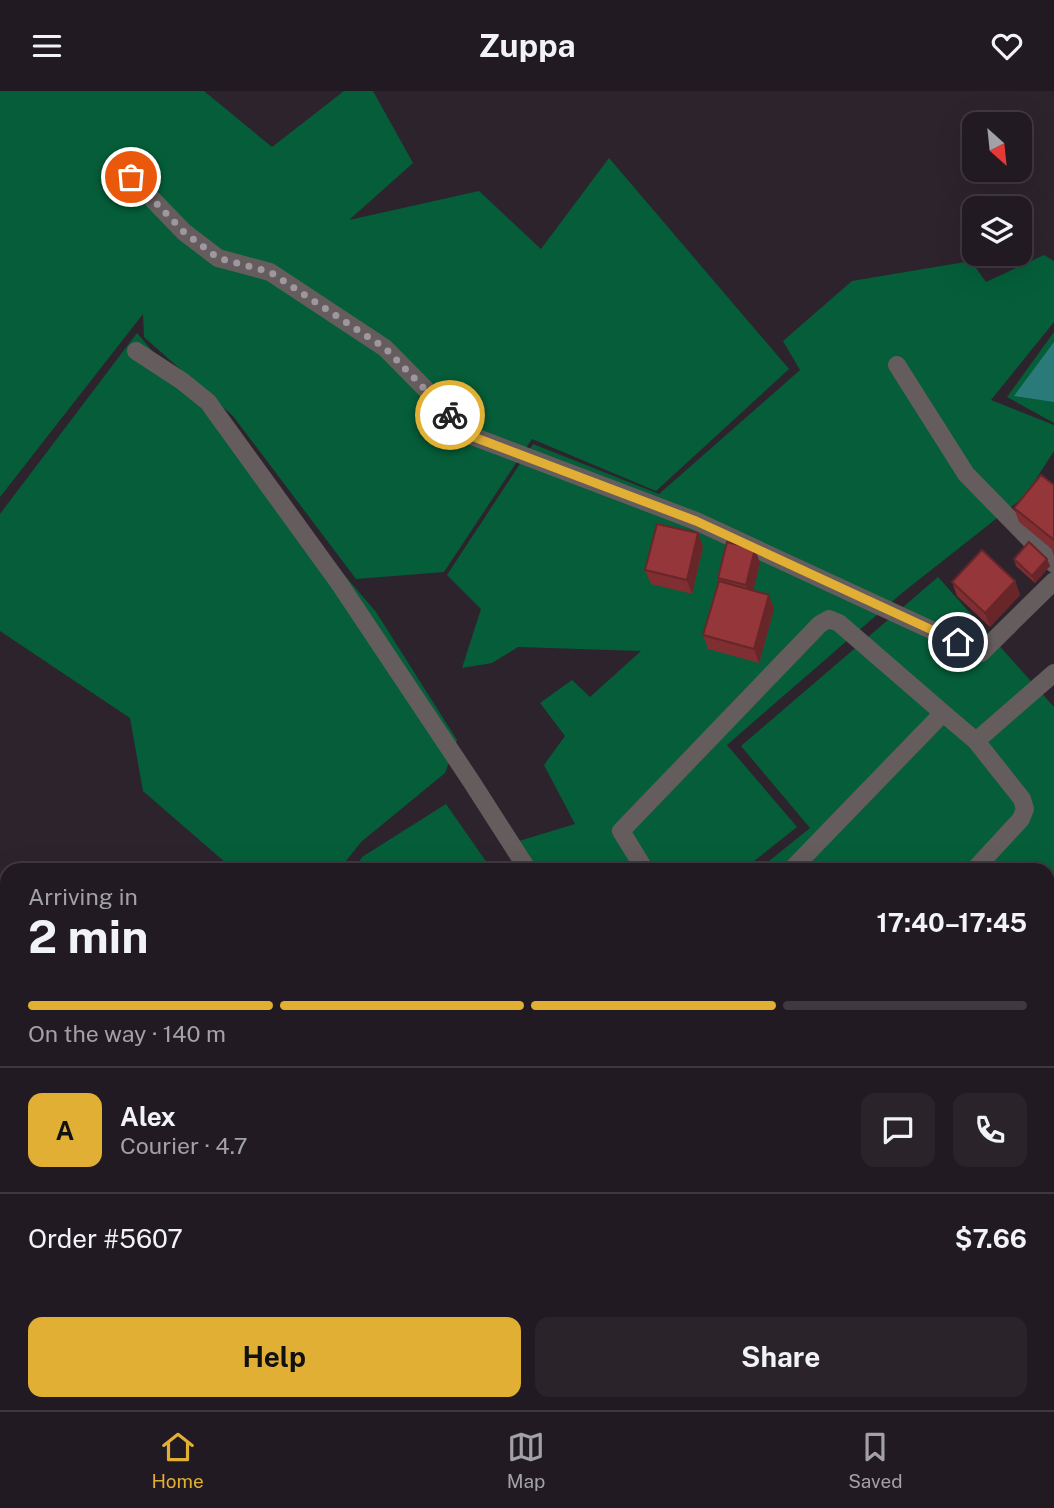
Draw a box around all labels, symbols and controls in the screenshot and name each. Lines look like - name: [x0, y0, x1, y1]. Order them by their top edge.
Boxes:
- icon: menu: [28, 27, 66, 65]
- text: Zuppa: [478, 27, 576, 64]
- icon: heart: [988, 27, 1026, 65]
- north arrow: [962, 112, 1032, 182]
- map controls: [962, 112, 1032, 266]
- pin: [101, 147, 161, 207]
- icon: bag: [112, 158, 150, 196]
- button: layers: [962, 196, 1032, 266]
- courier: [415, 380, 485, 450]
- icon: bike: [431, 396, 469, 434]
- pin: [928, 612, 988, 672]
- icon: home: [939, 623, 977, 661]
- text: Arriving in: [28, 883, 138, 910]
- text: 17:40–17:45: [877, 907, 1027, 938]
- text: 2 min: [28, 909, 148, 963]
- text: On the way · 140 m: [28, 1020, 226, 1047]
- button: chat: [861, 1093, 935, 1167]
- button: phone: [953, 1093, 1027, 1167]
- text: Alex: [120, 1101, 176, 1132]
- text: A: [56, 1115, 74, 1146]
- text: Courier · 4.7: [120, 1132, 248, 1159]
- text: Order #5607: [28, 1223, 183, 1254]
- text: $7.66: [955, 1223, 1027, 1254]
- button: Help: [28, 1317, 521, 1397]
- button: Share: [535, 1317, 1027, 1397]
- tab: Home: [151, 1428, 204, 1492]
- tab: Map: [507, 1428, 545, 1492]
- tab: Saved: [848, 1428, 903, 1492]

